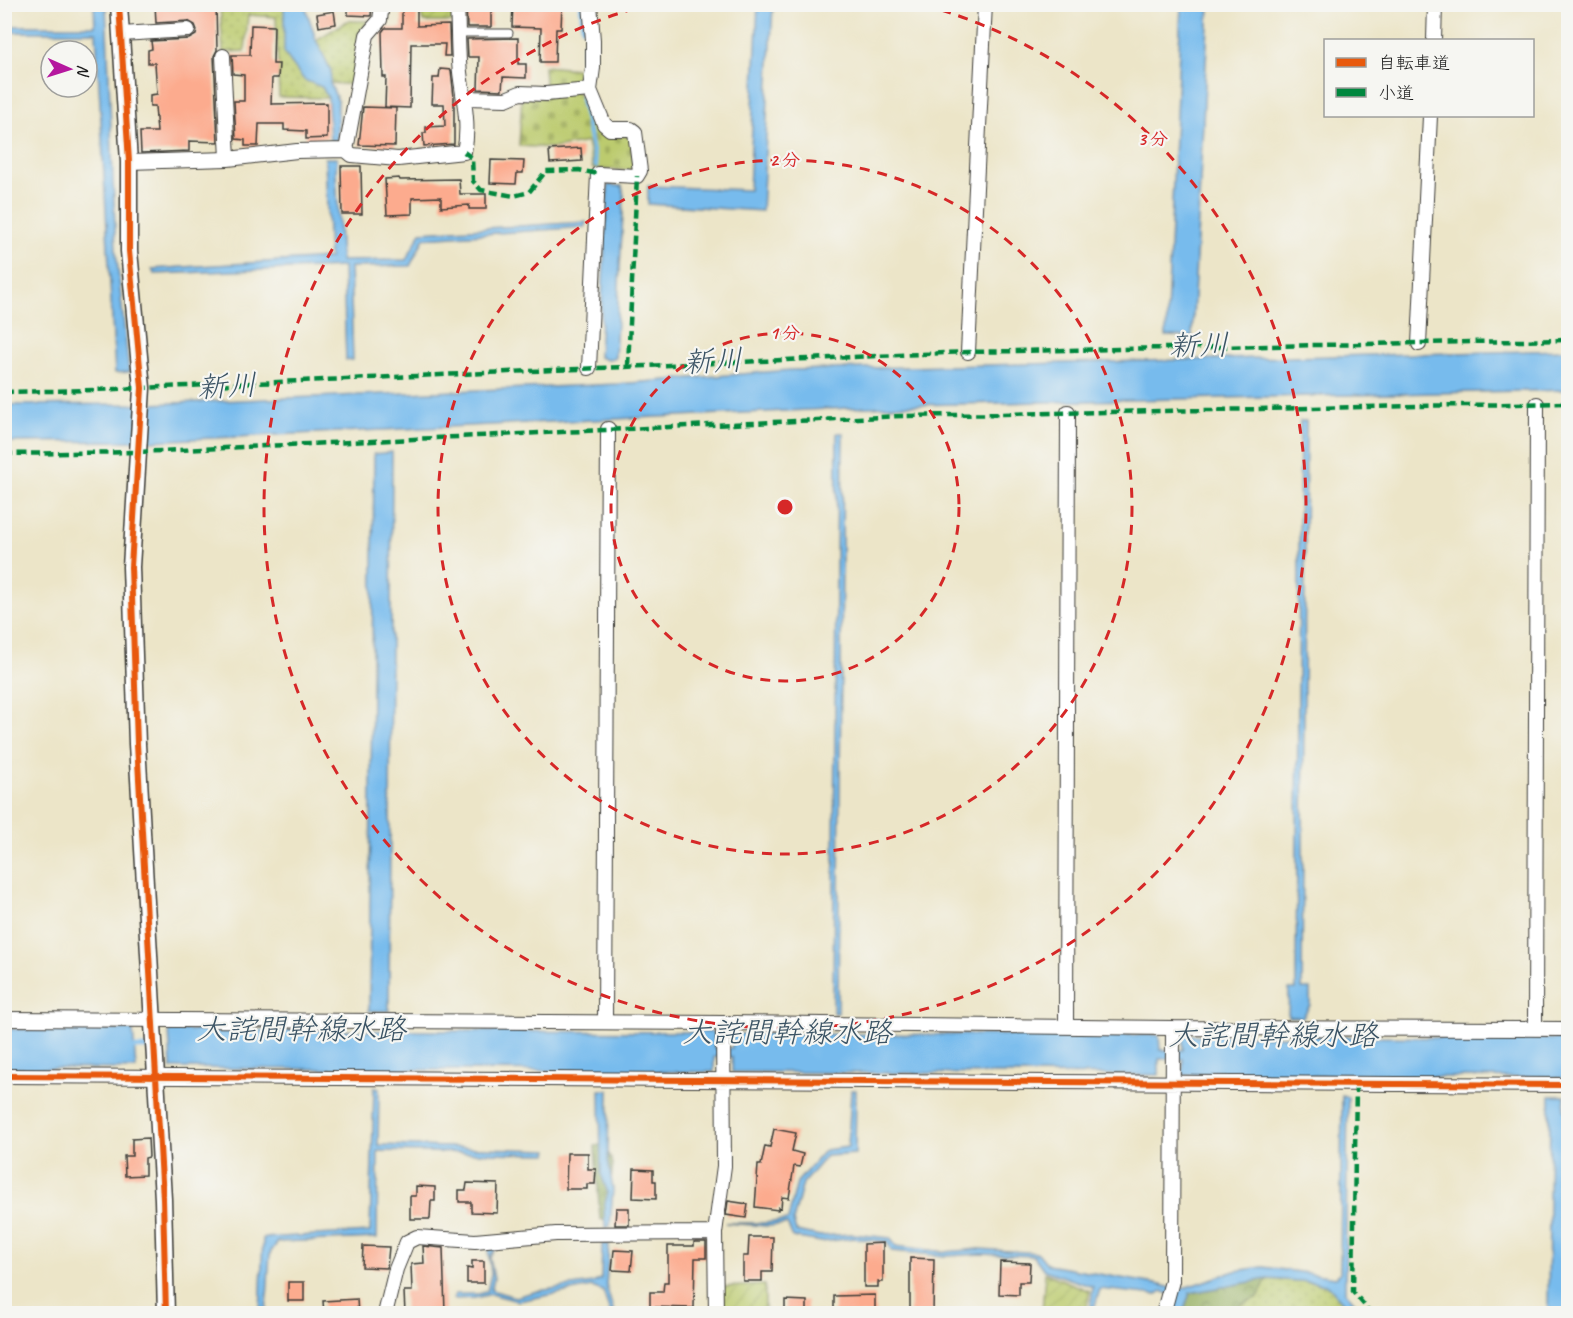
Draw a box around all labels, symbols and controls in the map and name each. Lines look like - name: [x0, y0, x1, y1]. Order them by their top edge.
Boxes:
- north arrow: [39, 39, 99, 99]
- legend: [1324, 39, 1534, 117]
- text: 自転車道: [1378, 52, 1450, 74]
- text: N: [73, 64, 93, 78]
- text: 小道: [1378, 82, 1414, 104]
- text: 3 分: [1138, 128, 1168, 150]
- text: 2 分: [770, 149, 800, 171]
- text: 1 分: [770, 322, 800, 344]
- water label: 新川: [1169, 325, 1229, 365]
- water label: 新川: [682, 340, 744, 382]
- water label: 新川: [196, 365, 258, 407]
- centre of rings: [775, 497, 795, 517]
- water label: 大詫間幹線水路: [196, 1010, 408, 1048]
- water label: 大詫間幹線水路: [682, 1013, 894, 1051]
- water label: 大詫間幹線水路: [1168, 1016, 1380, 1054]

